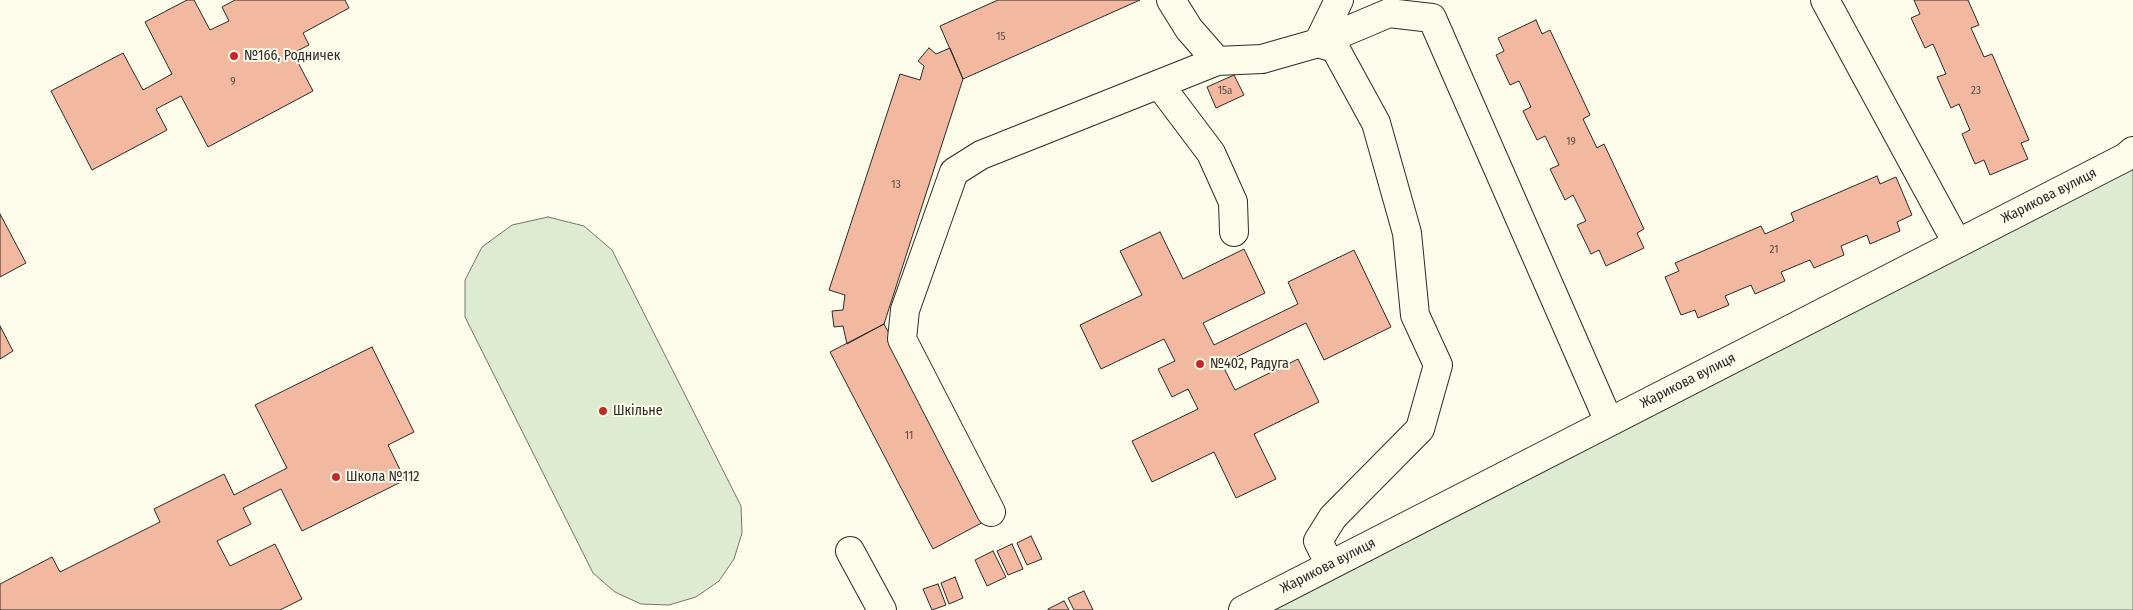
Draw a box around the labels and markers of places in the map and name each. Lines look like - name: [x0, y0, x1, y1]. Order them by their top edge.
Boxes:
- place label: №166, Родничек: [244, 48, 340, 64]
- marker: №166, Родничек: [228, 50, 240, 62]
- place label: №402, Радуга: [1210, 356, 1289, 372]
- marker: №402, Радуга: [1194, 358, 1206, 370]
- place label: Шкільне: [613, 403, 663, 419]
- marker: Шкільне: [597, 405, 609, 417]
- place label: Школа №112: [346, 469, 420, 485]
- marker: Школа №112: [330, 471, 342, 483]

